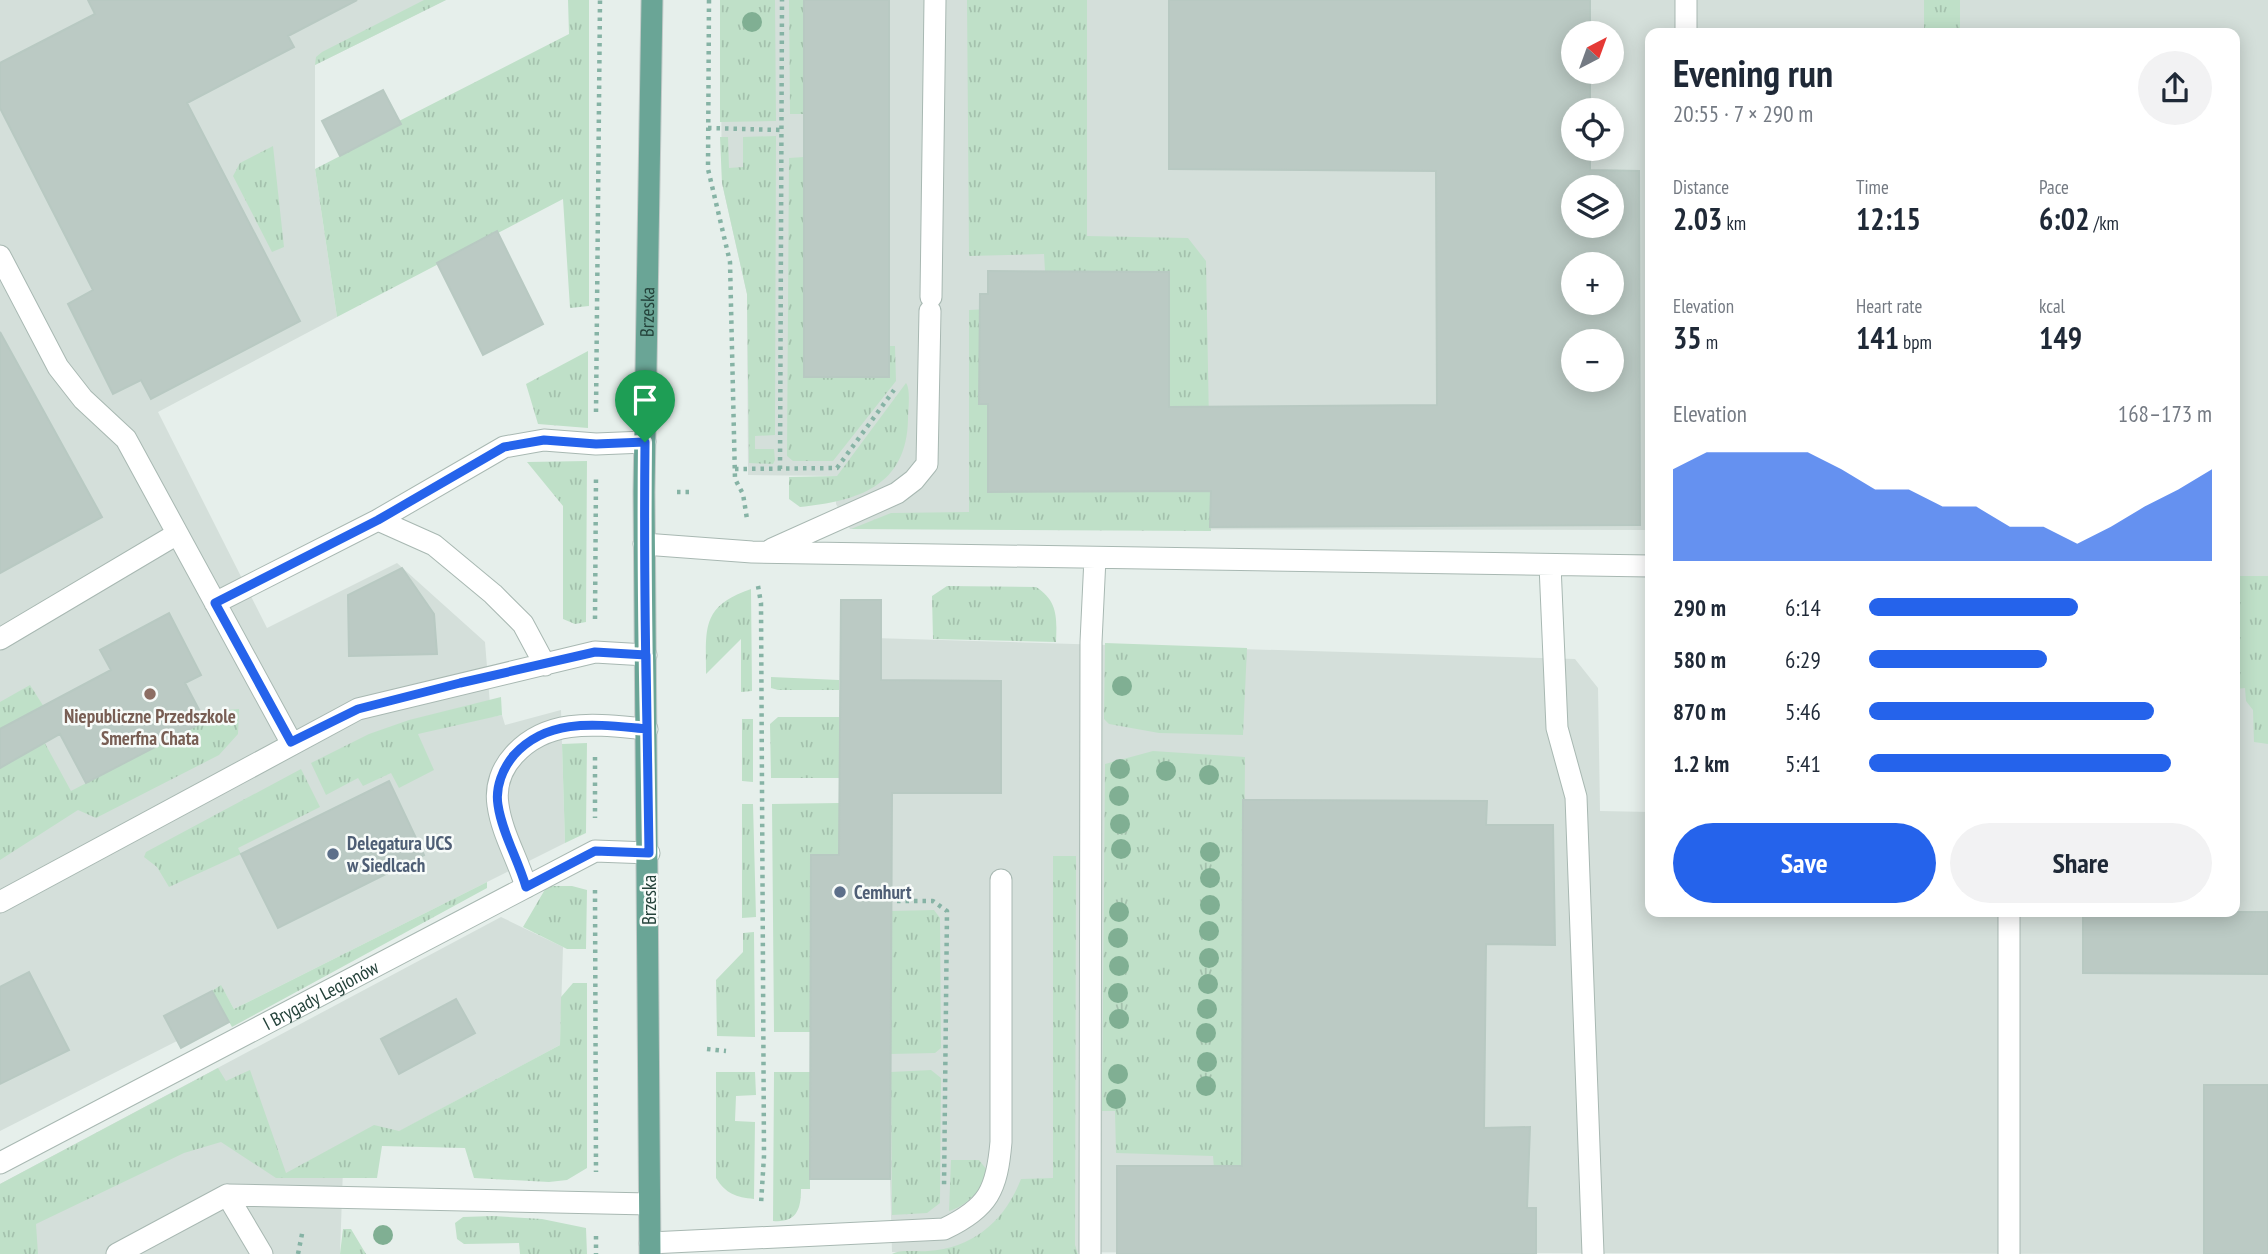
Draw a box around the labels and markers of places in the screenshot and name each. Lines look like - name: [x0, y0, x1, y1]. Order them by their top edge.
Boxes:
- pin: [615, 370, 675, 442]
- marker: Niepubliczne Przedszkole Smerfna Chata: [142, 686, 158, 702]
- place label: Niepubliczne Przedszkole Smerfna Chata: [64, 704, 236, 750]
- place label: Delegatura UCS w Siedlcach: [346, 831, 452, 877]
- marker: Delegatura UCS w Siedlcach: [325, 846, 341, 862]
- place label: Cemhurt: [854, 880, 912, 904]
- marker: Cemhurt: [832, 884, 848, 900]

